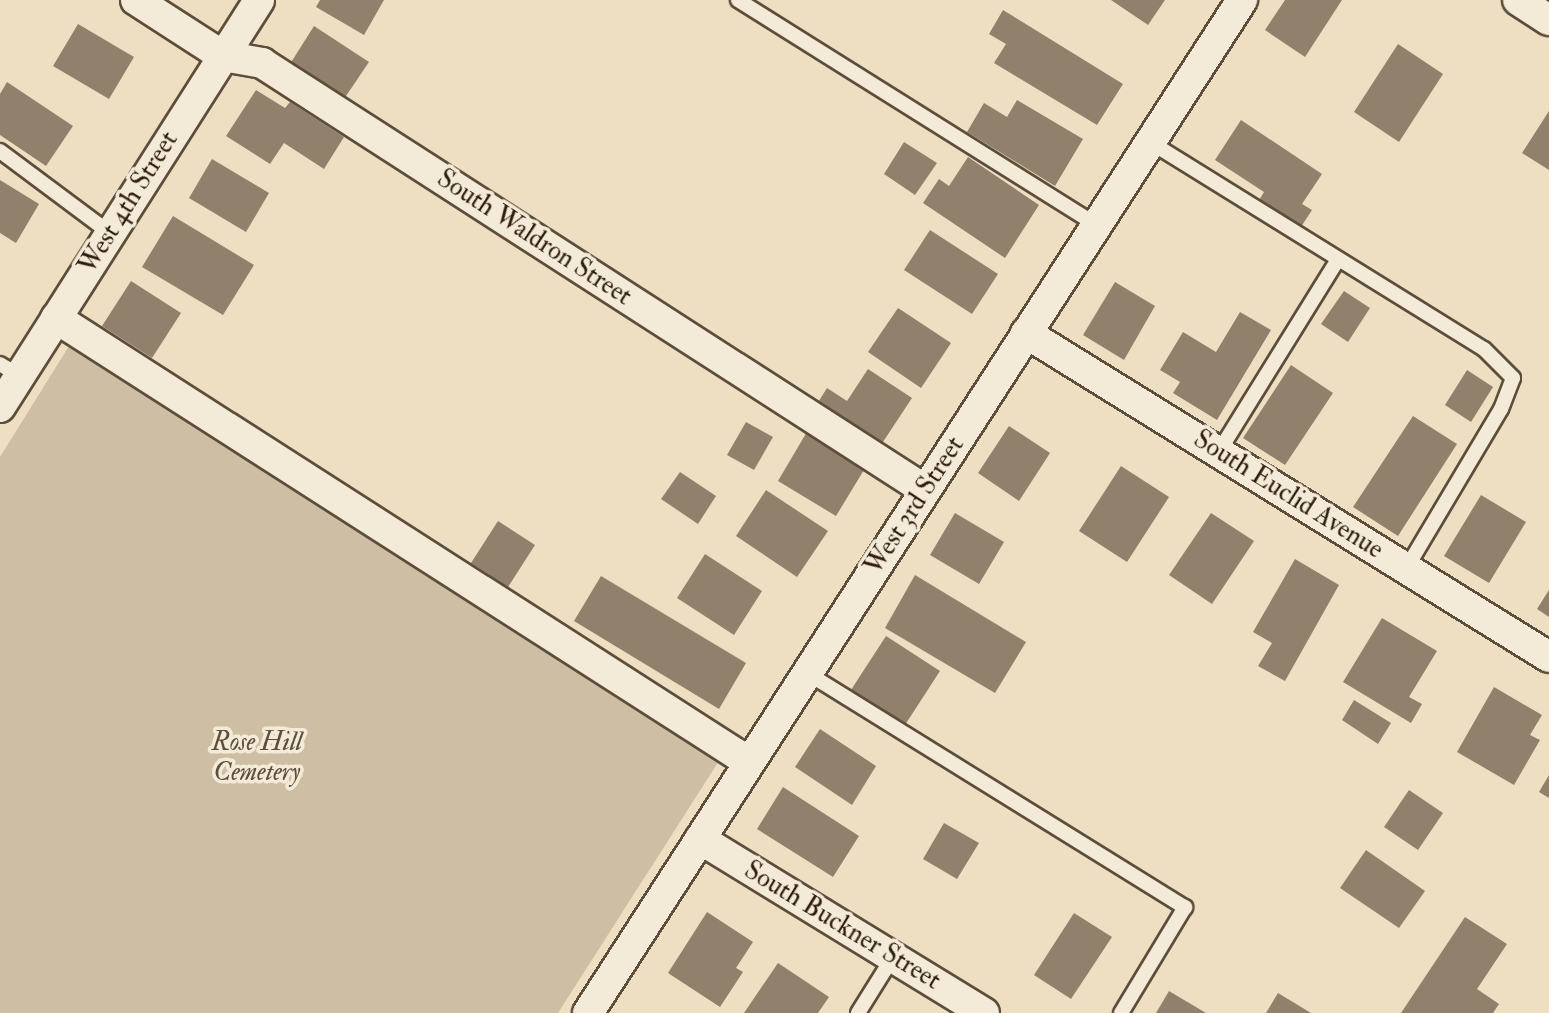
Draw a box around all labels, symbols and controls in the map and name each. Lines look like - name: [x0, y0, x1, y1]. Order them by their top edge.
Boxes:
- street label: West 4th Street: [73, 126, 185, 280]
- street label: South Waldron Street: [431, 163, 637, 313]
- street label: South Euclid Avenue: [1187, 424, 1389, 566]
- street label: West 3rd Street: [859, 431, 971, 581]
- park label: Rose Hill Cemetery: [212, 727, 302, 788]
- street label: South Buckner Street: [738, 855, 946, 997]

